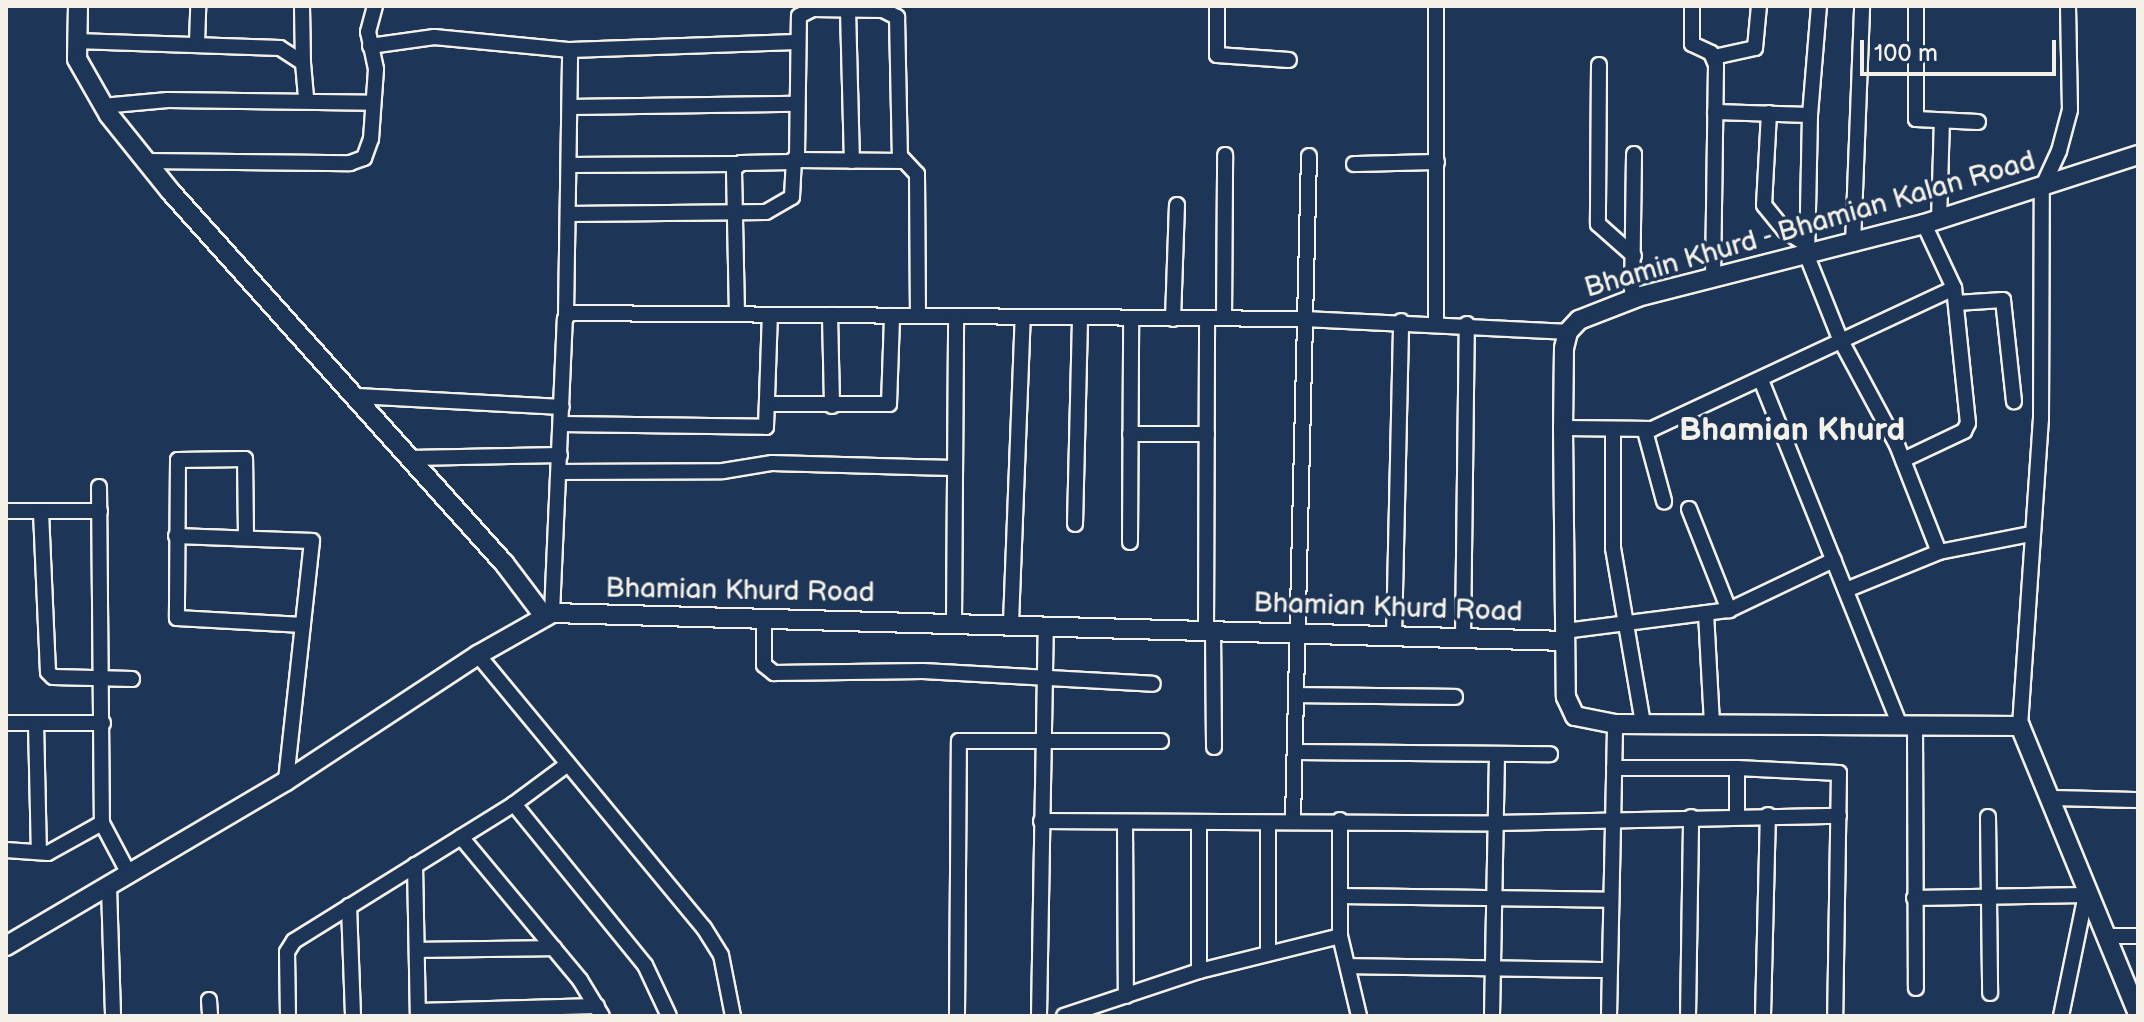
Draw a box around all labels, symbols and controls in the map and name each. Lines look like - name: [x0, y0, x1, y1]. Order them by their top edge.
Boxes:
- scale bar: [1864, 24, 2060, 74]
- text: 100 m: [1874, 39, 1938, 68]
- street label: Bhamin Khurd - Bhamian Kalan Road: [1580, 144, 2040, 306]
- district label: Bhamian Khurd: [1679, 412, 1905, 450]
- street label: Bhamian Khurd Road: [605, 572, 875, 610]
- street label: Bhamian Khurd Road: [1253, 587, 1523, 629]

